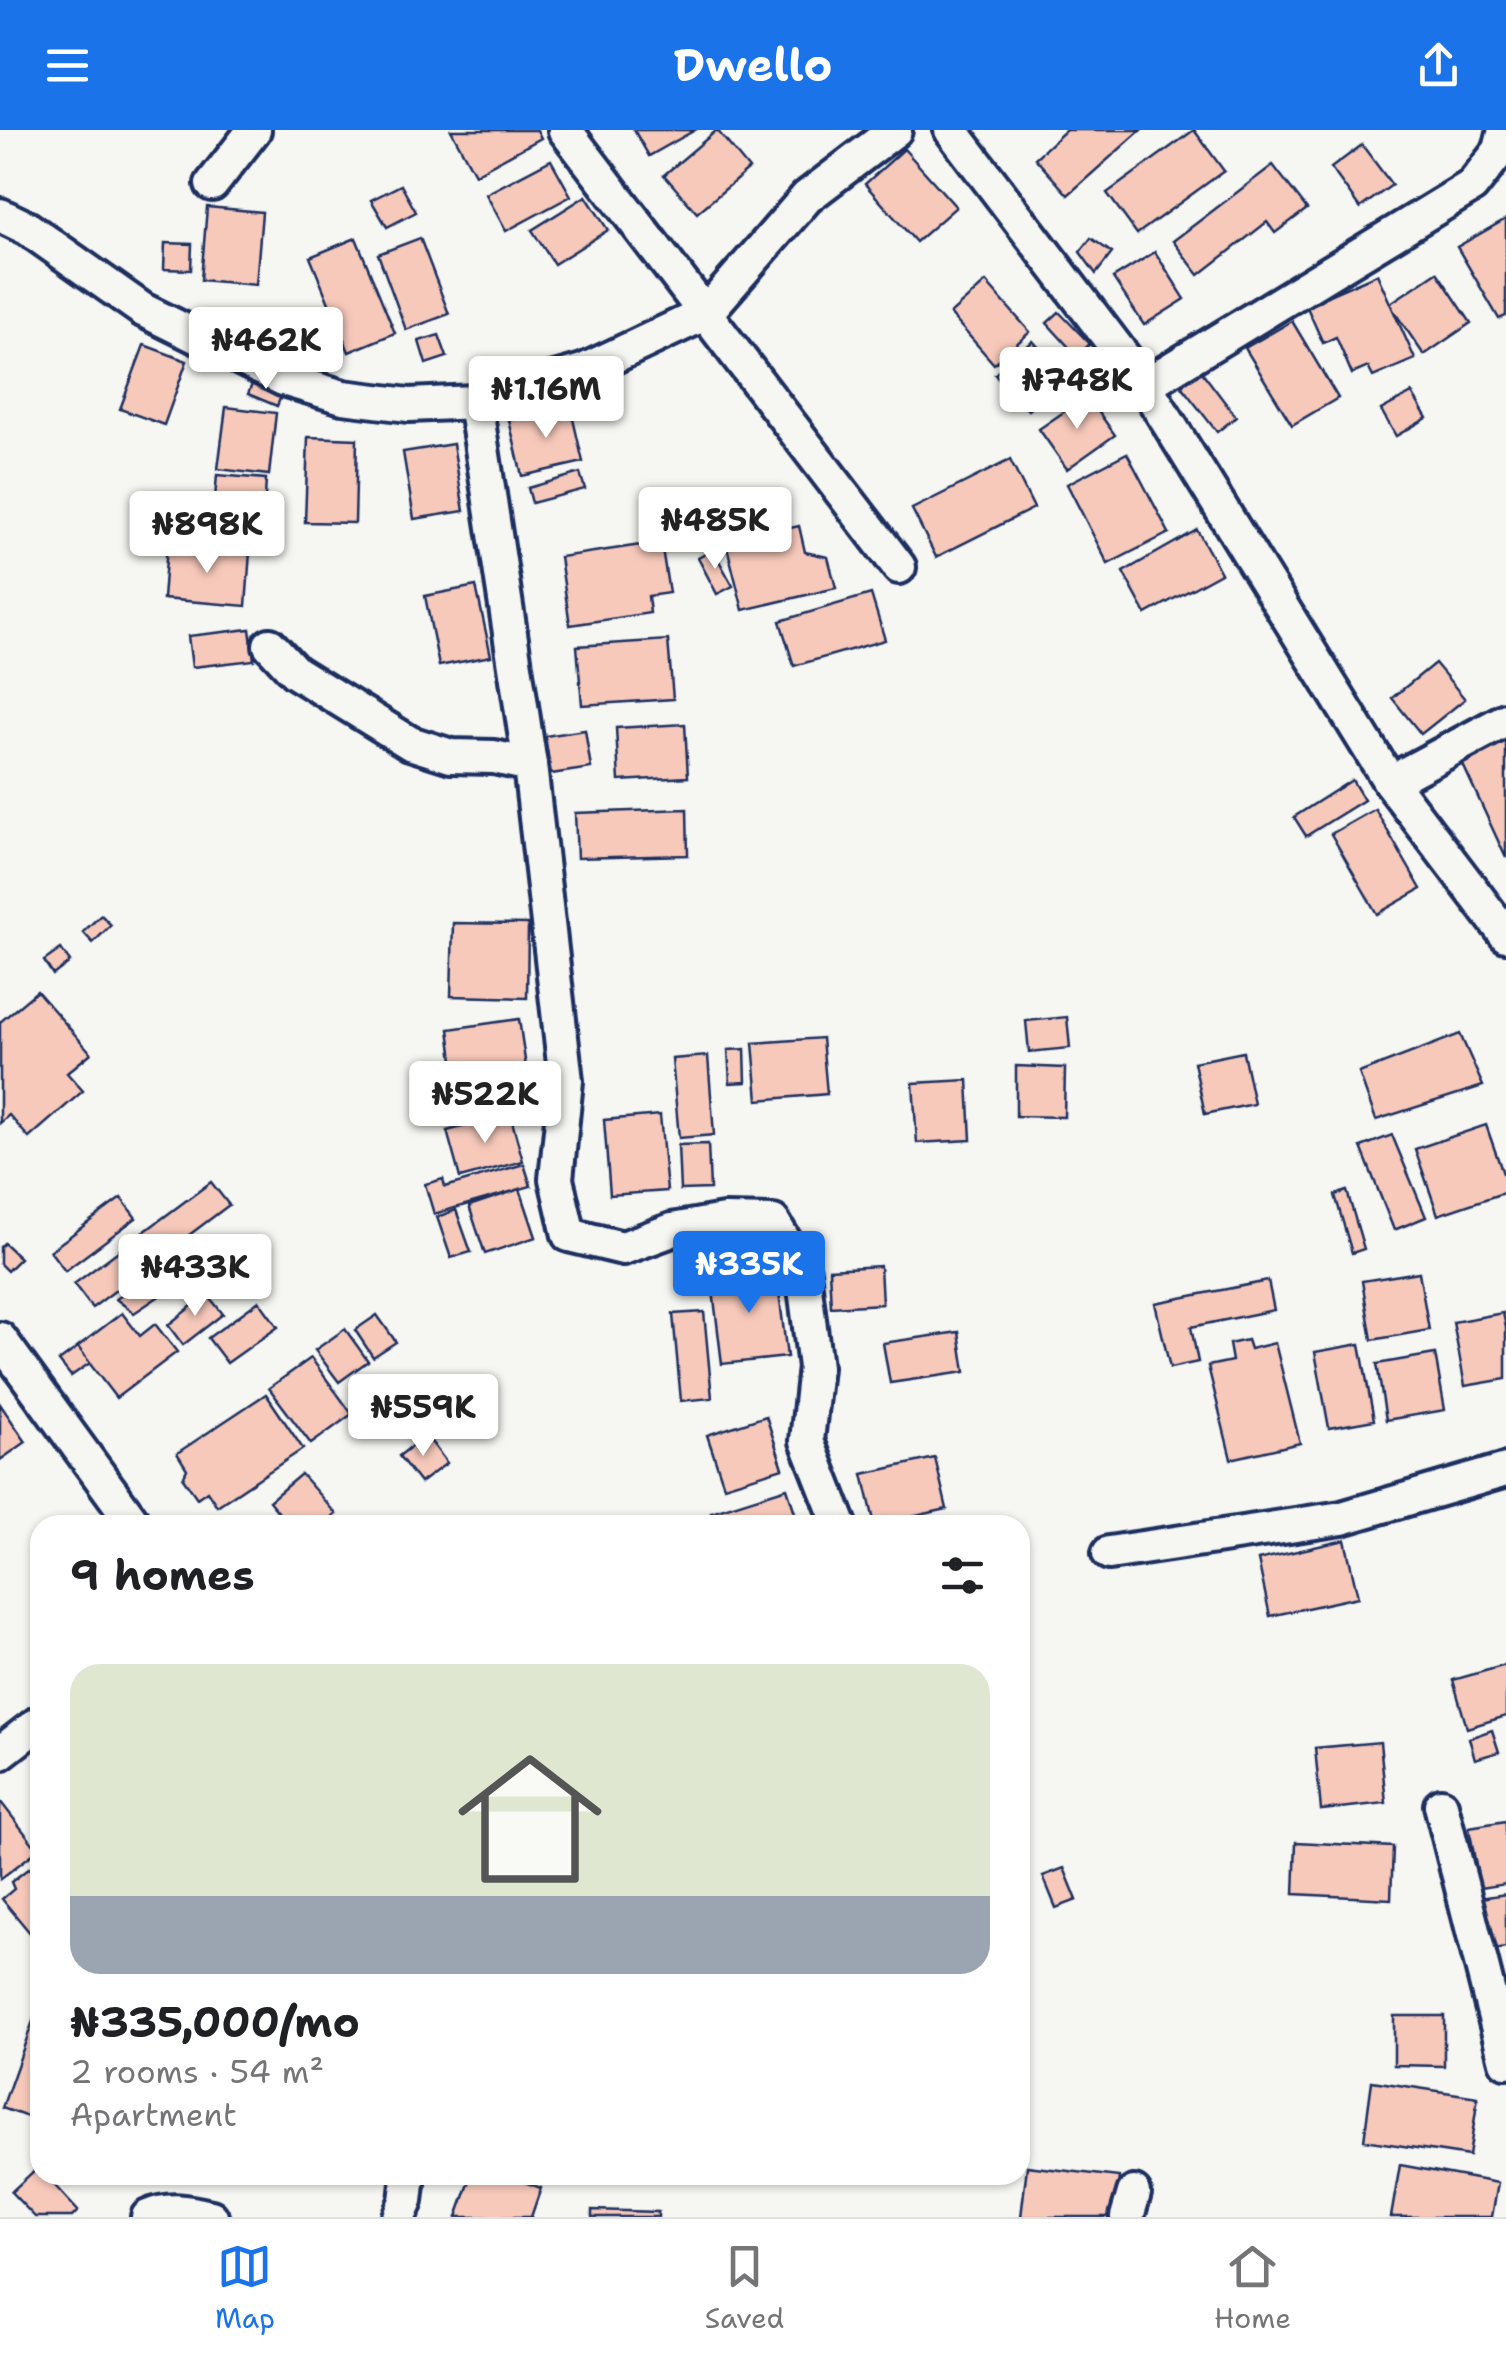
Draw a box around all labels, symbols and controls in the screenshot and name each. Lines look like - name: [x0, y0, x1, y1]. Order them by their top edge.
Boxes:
- text: Dwello: [674, 35, 832, 95]
- icon: menu: [40, 38, 95, 93]
- icon: share: [1411, 38, 1466, 93]
- pin: ₦462K: [196, 307, 336, 392]
- text: ₦462K: [211, 318, 321, 361]
- pin: ₦748K: [1007, 347, 1147, 432]
- pin: ₦1.16M: [465, 356, 627, 441]
- text: ₦748K: [1022, 358, 1132, 401]
- text: ₦1.16M: [491, 367, 601, 410]
- pin: ₦485K: [645, 487, 785, 572]
- pin: ₦898K: [137, 491, 277, 576]
- text: ₦485K: [661, 498, 769, 541]
- text: ₦898K: [151, 502, 263, 545]
- pin: ₦522K: [415, 1061, 555, 1146]
- text: ₦522K: [431, 1072, 539, 1115]
- pin: ₦335K: [679, 1231, 819, 1316]
- pin: ₦433K: [125, 1234, 265, 1319]
- text: ₦335K: [695, 1242, 803, 1285]
- text: ₦433K: [140, 1245, 250, 1288]
- pin: ₦559K: [353, 1374, 493, 1459]
- text: ₦559K: [370, 1385, 476, 1428]
- text: 9 homes: [70, 1547, 255, 1603]
- icon: filters: [935, 1548, 990, 1603]
- icon: home: [440, 1729, 620, 1909]
- text: ₦335,000/mo: [70, 1994, 360, 2050]
- text: 2 rooms · 54 m²: [70, 2050, 324, 2093]
- text: Apartment: [70, 2093, 237, 2136]
- tab: Map: [215, 2239, 275, 2337]
- tab: Saved: [705, 2239, 784, 2337]
- tab: Home: [1214, 2239, 1291, 2337]

